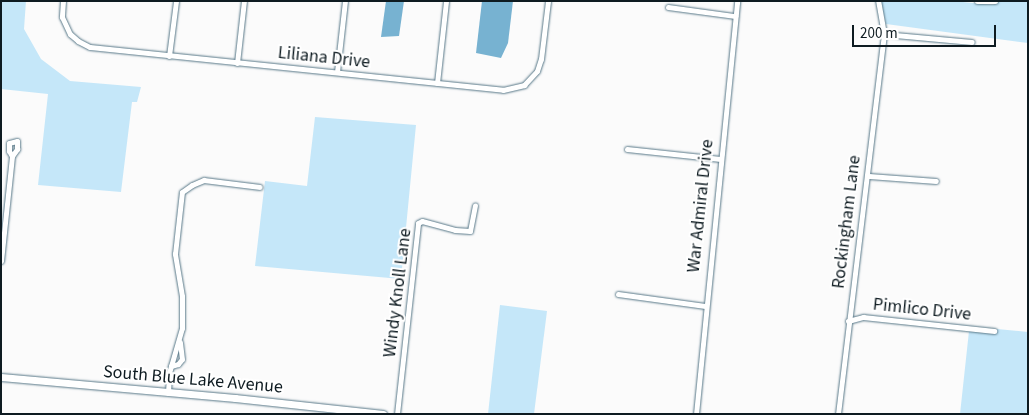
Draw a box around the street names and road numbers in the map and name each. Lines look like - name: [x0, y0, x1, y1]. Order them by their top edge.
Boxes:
- street label: Liliana Drive: [277, 42, 371, 74]
- street label: War Admiral Drive: [683, 138, 719, 274]
- street label: Rockingham Lane: [828, 154, 866, 290]
- street label: Windy Knoll Lane: [379, 227, 417, 359]
- street label: Pimlico Drive: [872, 294, 972, 326]
- street label: South Blue Lake Avenue: [102, 361, 284, 399]

